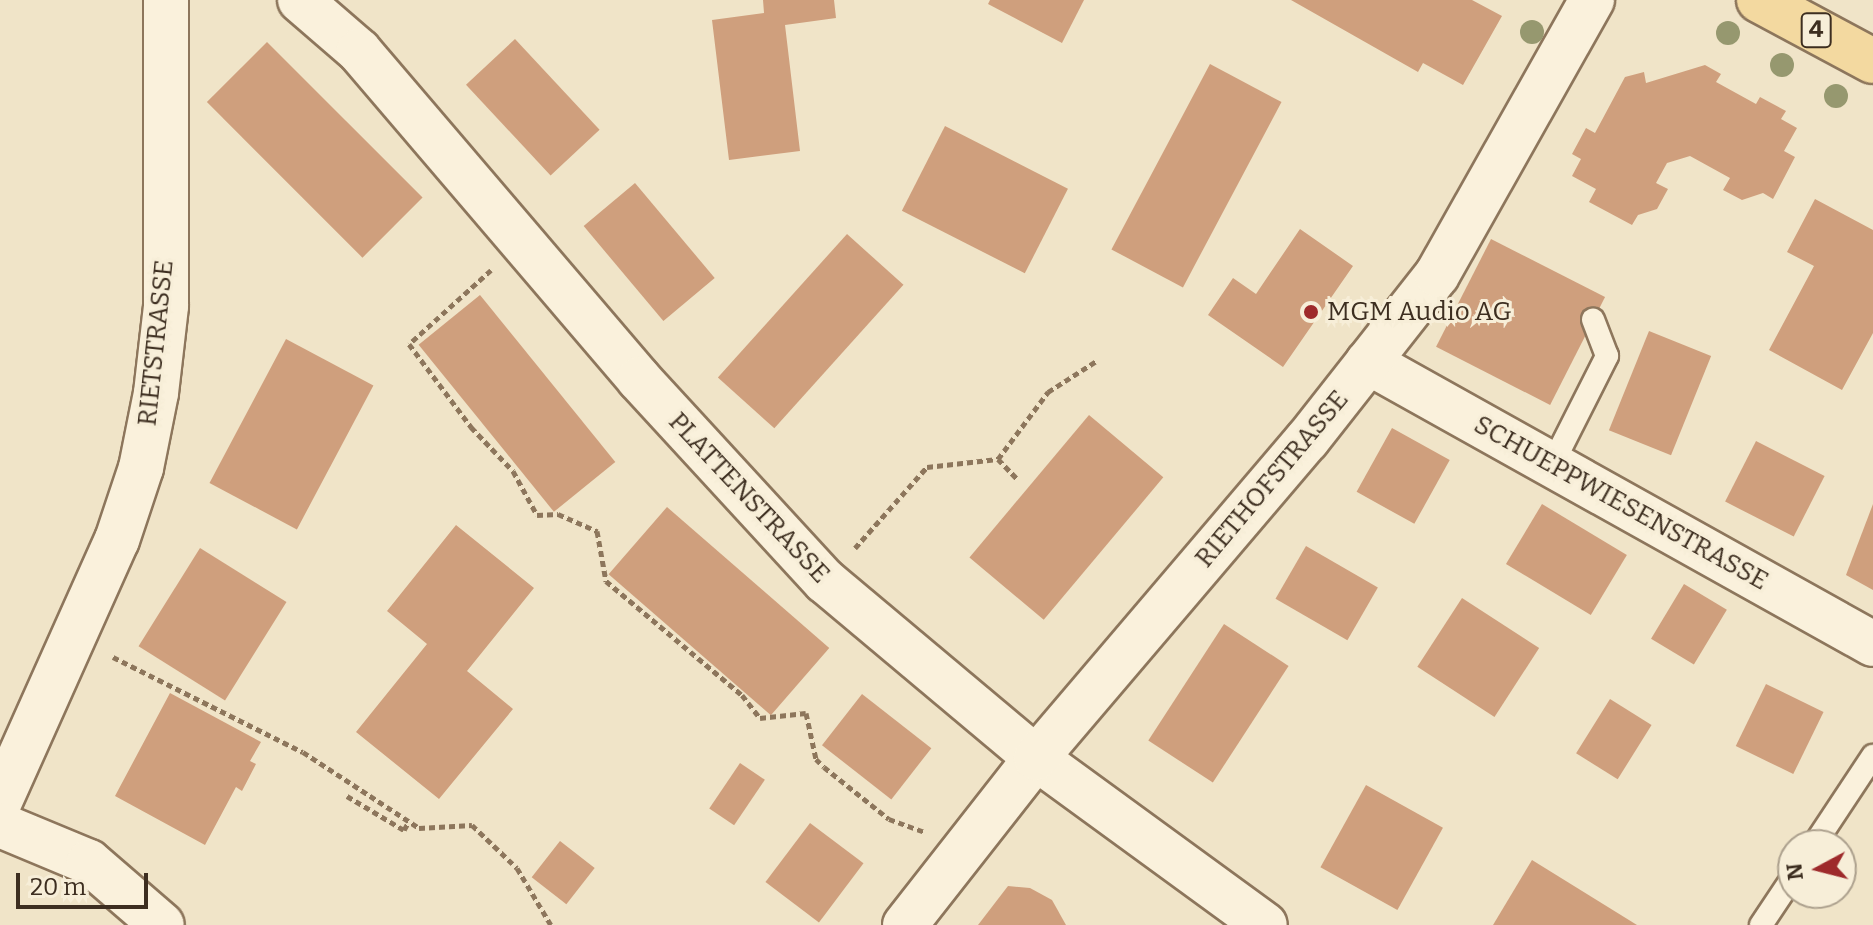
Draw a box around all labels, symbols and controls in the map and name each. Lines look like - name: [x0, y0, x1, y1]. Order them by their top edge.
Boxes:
- road number: 4: [1800, 10, 1832, 50]
- street label: RIETSTRASSE: [132, 259, 180, 427]
- place label: MGM Audio AG: [1327, 296, 1512, 328]
- marker: MGM Audio AG: [1302, 303, 1320, 321]
- street label: RIETHOFSTRASSE: [1189, 384, 1355, 574]
- street label: PLATTENSTRASSE: [662, 406, 836, 590]
- street label: SCHUEPPWIESENSTRASSE: [1469, 409, 1773, 597]
- north arrow: [1777, 829, 1857, 909]
- scale bar: [20, 857, 152, 907]
- text: N: [1780, 862, 1809, 882]
- text: 20 m: [30, 873, 86, 901]

